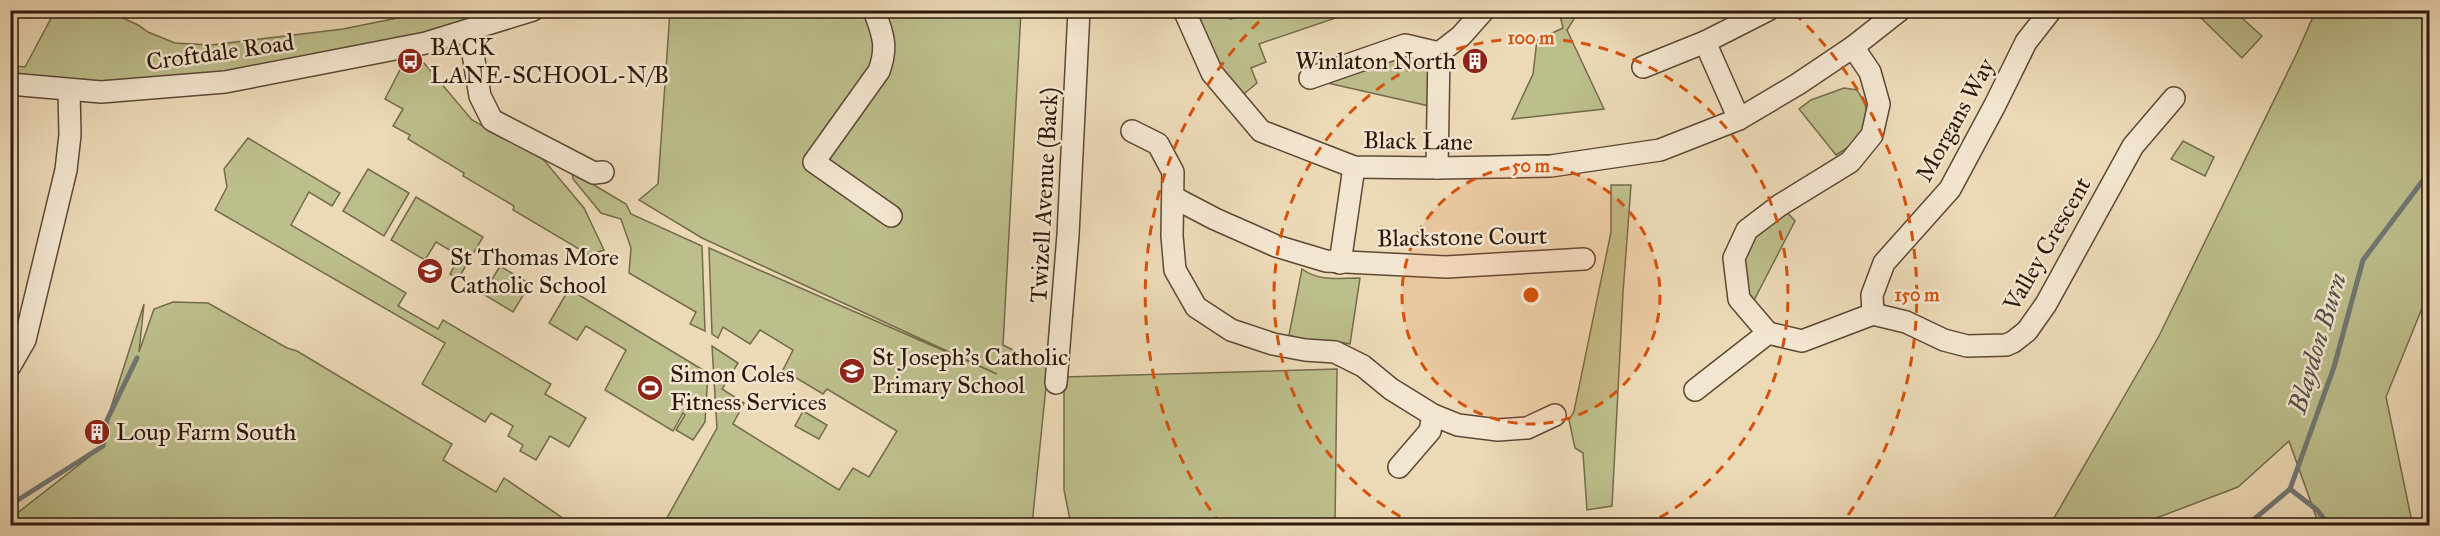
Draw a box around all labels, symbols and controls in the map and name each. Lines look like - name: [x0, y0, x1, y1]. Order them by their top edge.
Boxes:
- street label: Croftdale Road: [144, 27, 296, 77]
- text: 100 m: [1508, 27, 1555, 49]
- place label: BACK LANE-SCHOOL-N/B: [430, 32, 669, 90]
- bus stop icon: BACK LANE-SCHOOL-N/B: [395, 46, 425, 76]
- place label: Winlaton North: [1295, 46, 1456, 76]
- building icon: Winlaton North: [1460, 46, 1490, 76]
- street label: Morgans Way: [1909, 52, 2002, 187]
- street label: Twizell Avenue (Back): [1023, 86, 1065, 304]
- street label: Black Lane: [1363, 125, 1473, 157]
- text: 50 m: [1512, 155, 1551, 177]
- street label: Valley Crescent: [1996, 171, 2098, 317]
- street label: Blackstone Court: [1377, 221, 1548, 253]
- place label: St Thomas More Catholic School: [450, 242, 619, 300]
- school or university icon: St Thomas More Catholic School: [415, 256, 445, 286]
- water label: Blaydon Burn: [2280, 269, 2354, 418]
- text: 150 m: [1895, 284, 1940, 306]
- centre of rings: [1521, 285, 1541, 305]
- place label: St Joseph's Catholic Primary School: [872, 342, 1068, 400]
- school or university icon: St Joseph's Catholic Primary School: [837, 356, 867, 386]
- place label: Simon Coles Fitness Services: [670, 359, 826, 417]
- sports icon: Simon Coles Fitness Services: [635, 373, 665, 403]
- building icon: Loup Farm South: [82, 417, 112, 447]
- place label: Loup Farm South: [116, 417, 296, 447]

